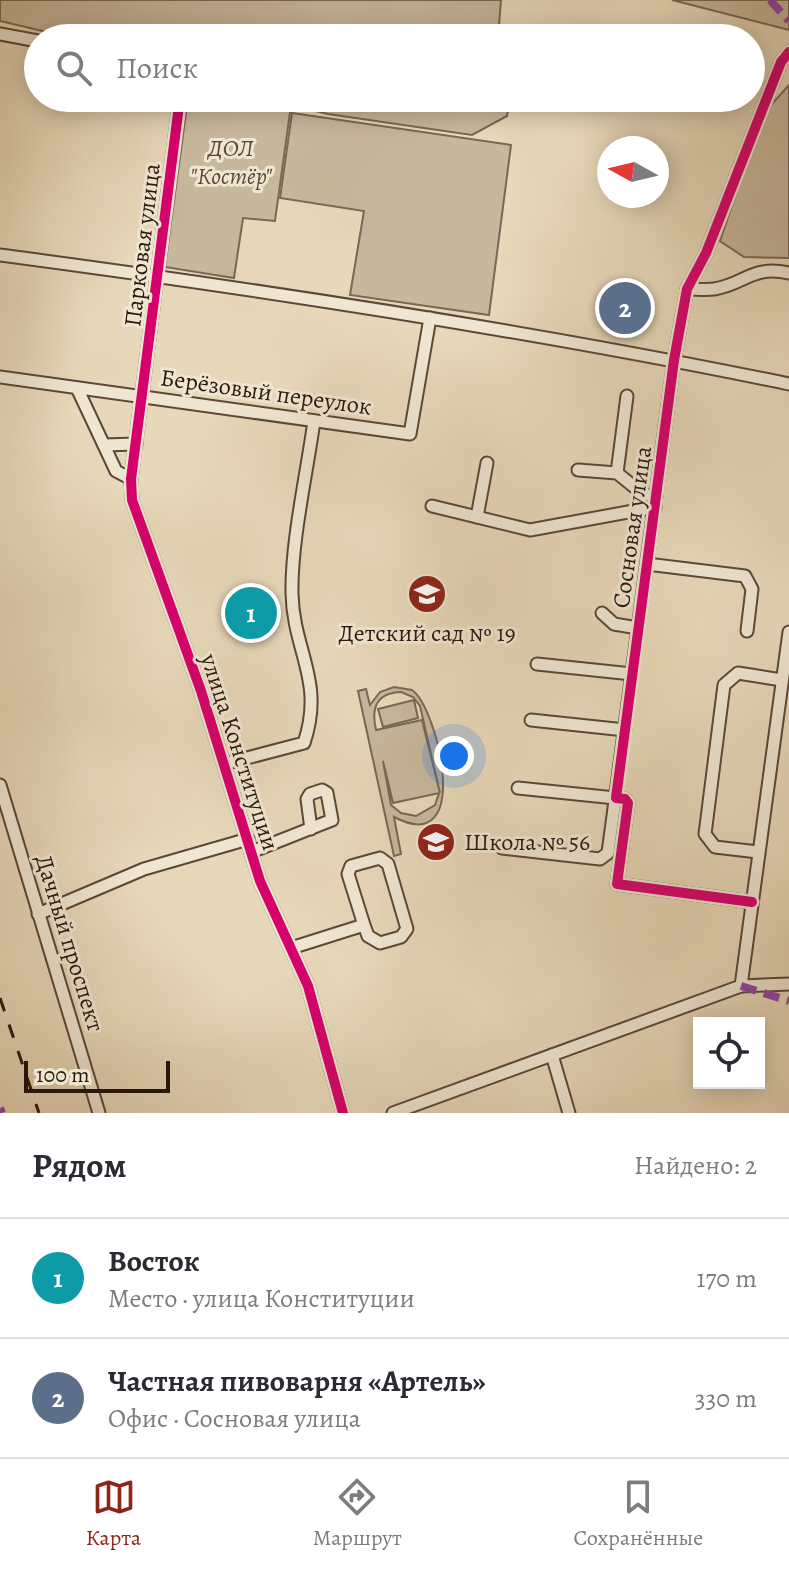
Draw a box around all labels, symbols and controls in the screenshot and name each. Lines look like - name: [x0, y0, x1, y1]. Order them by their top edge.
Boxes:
- search box: [24, 24, 765, 112]
- icon: search: [52, 46, 96, 90]
- text: Поиск: [116, 48, 198, 88]
- park label: ДОЛ "Костёр": [190, 132, 273, 192]
- north arrow: [597, 136, 669, 208]
- street label: Парковая улица: [116, 161, 168, 329]
- pin: 2: [599, 278, 651, 338]
- street label: Берёзовый переулок: [158, 361, 374, 423]
- street label: Сосновая улица: [605, 444, 659, 610]
- school or university icon: Детский сад № 19: [406, 573, 448, 615]
- pin: 1: [225, 583, 277, 643]
- place label: Детский сад № 19: [338, 617, 516, 649]
- street label: улица Конституции: [193, 649, 287, 854]
- your location: [434, 736, 474, 776]
- school or university icon: Школа № 56: [415, 821, 457, 863]
- place label: Школа № 56: [464, 826, 590, 858]
- street label: Дачный проспект: [28, 851, 112, 1036]
- map controls: [693, 1017, 765, 1089]
- button: locate: [693, 1017, 765, 1089]
- scale bar: [24, 1057, 170, 1093]
- text: 100 m: [36, 1060, 90, 1090]
- text: Рядом: [32, 1142, 126, 1189]
- text: Найдено: 2: [634, 1148, 757, 1183]
- text: Восток: [108, 1241, 200, 1281]
- text: 1: [53, 1261, 63, 1296]
- text: 170 m: [697, 1261, 757, 1296]
- text: Место · улица Конституции: [108, 1281, 415, 1316]
- text: Частная пивоварня «Артель»: [108, 1361, 486, 1401]
- text: 2: [52, 1381, 64, 1416]
- text: 330 m: [695, 1381, 757, 1416]
- text: Офис · Сосновая улица: [108, 1401, 361, 1436]
- tab: Карта: [86, 1475, 141, 1553]
- tab: Маршрут: [313, 1475, 402, 1553]
- tab: Сохранённые: [573, 1475, 703, 1553]

